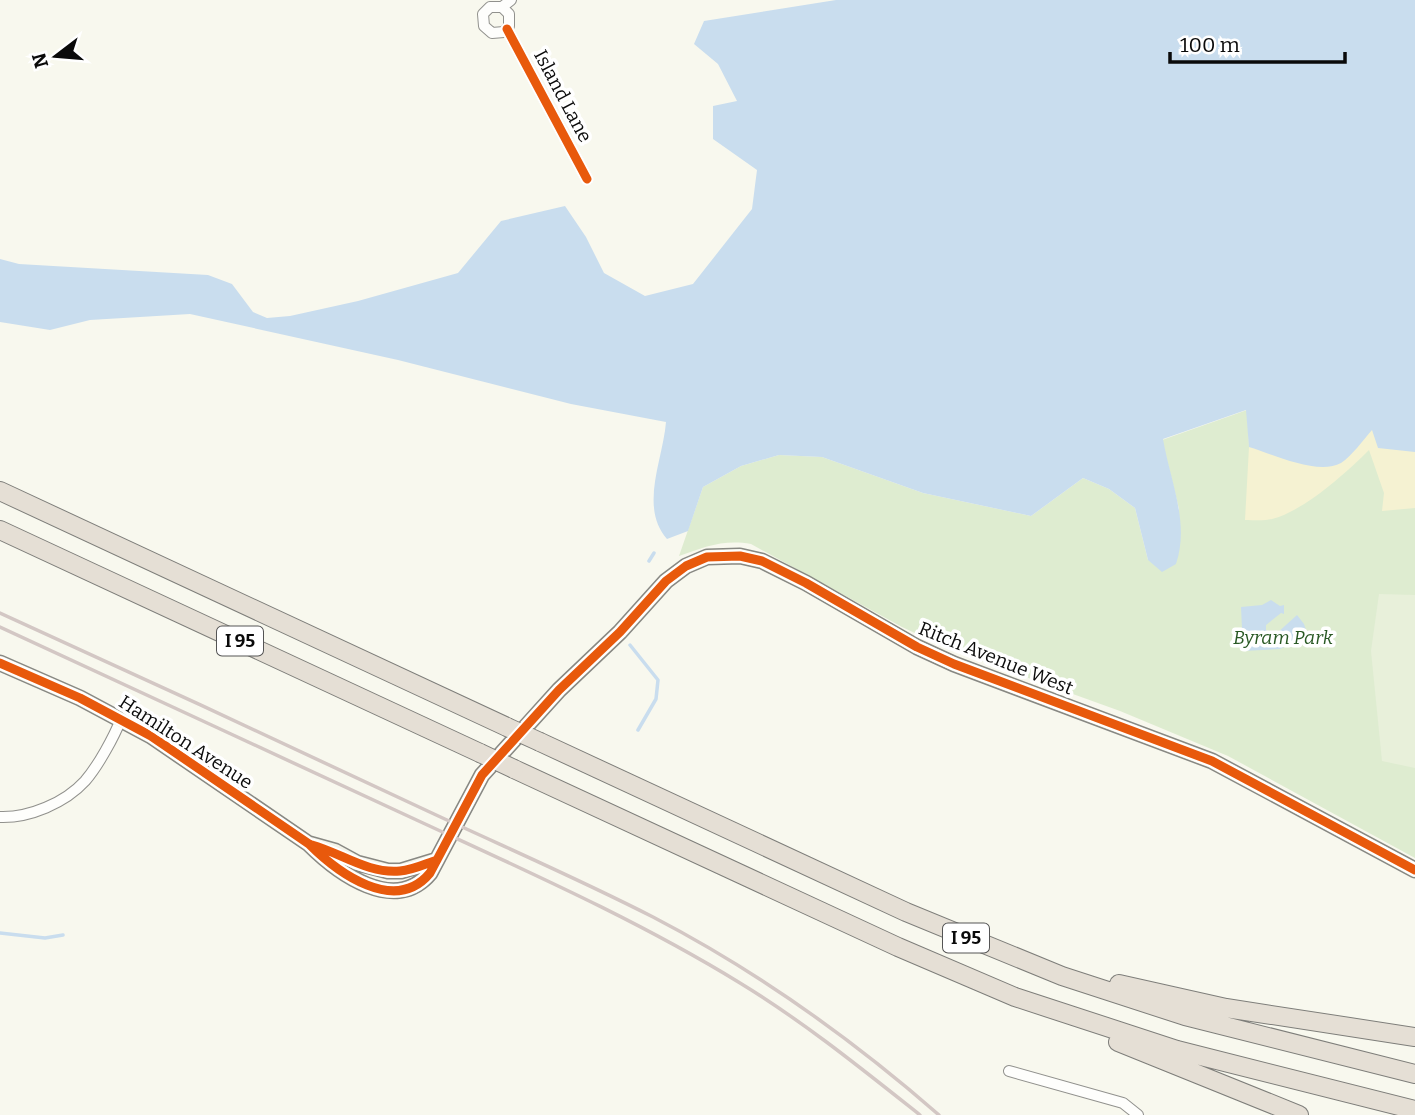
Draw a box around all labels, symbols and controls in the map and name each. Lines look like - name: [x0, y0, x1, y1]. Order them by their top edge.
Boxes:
- north arrow: [21, 21, 91, 91]
- scale bar: [1170, 21, 1345, 65]
- text: 100 m: [1180, 32, 1240, 58]
- street label: Island Lane: [529, 46, 597, 146]
- text: N: [27, 50, 53, 71]
- street label: Ritch Avenue West: [915, 617, 1077, 700]
- road number: I 95: [217, 626, 263, 656]
- park label: Byram Park: [1233, 626, 1334, 649]
- street label: Hamilton Avenue: [115, 690, 257, 794]
- road number: I 95: [943, 923, 989, 953]

